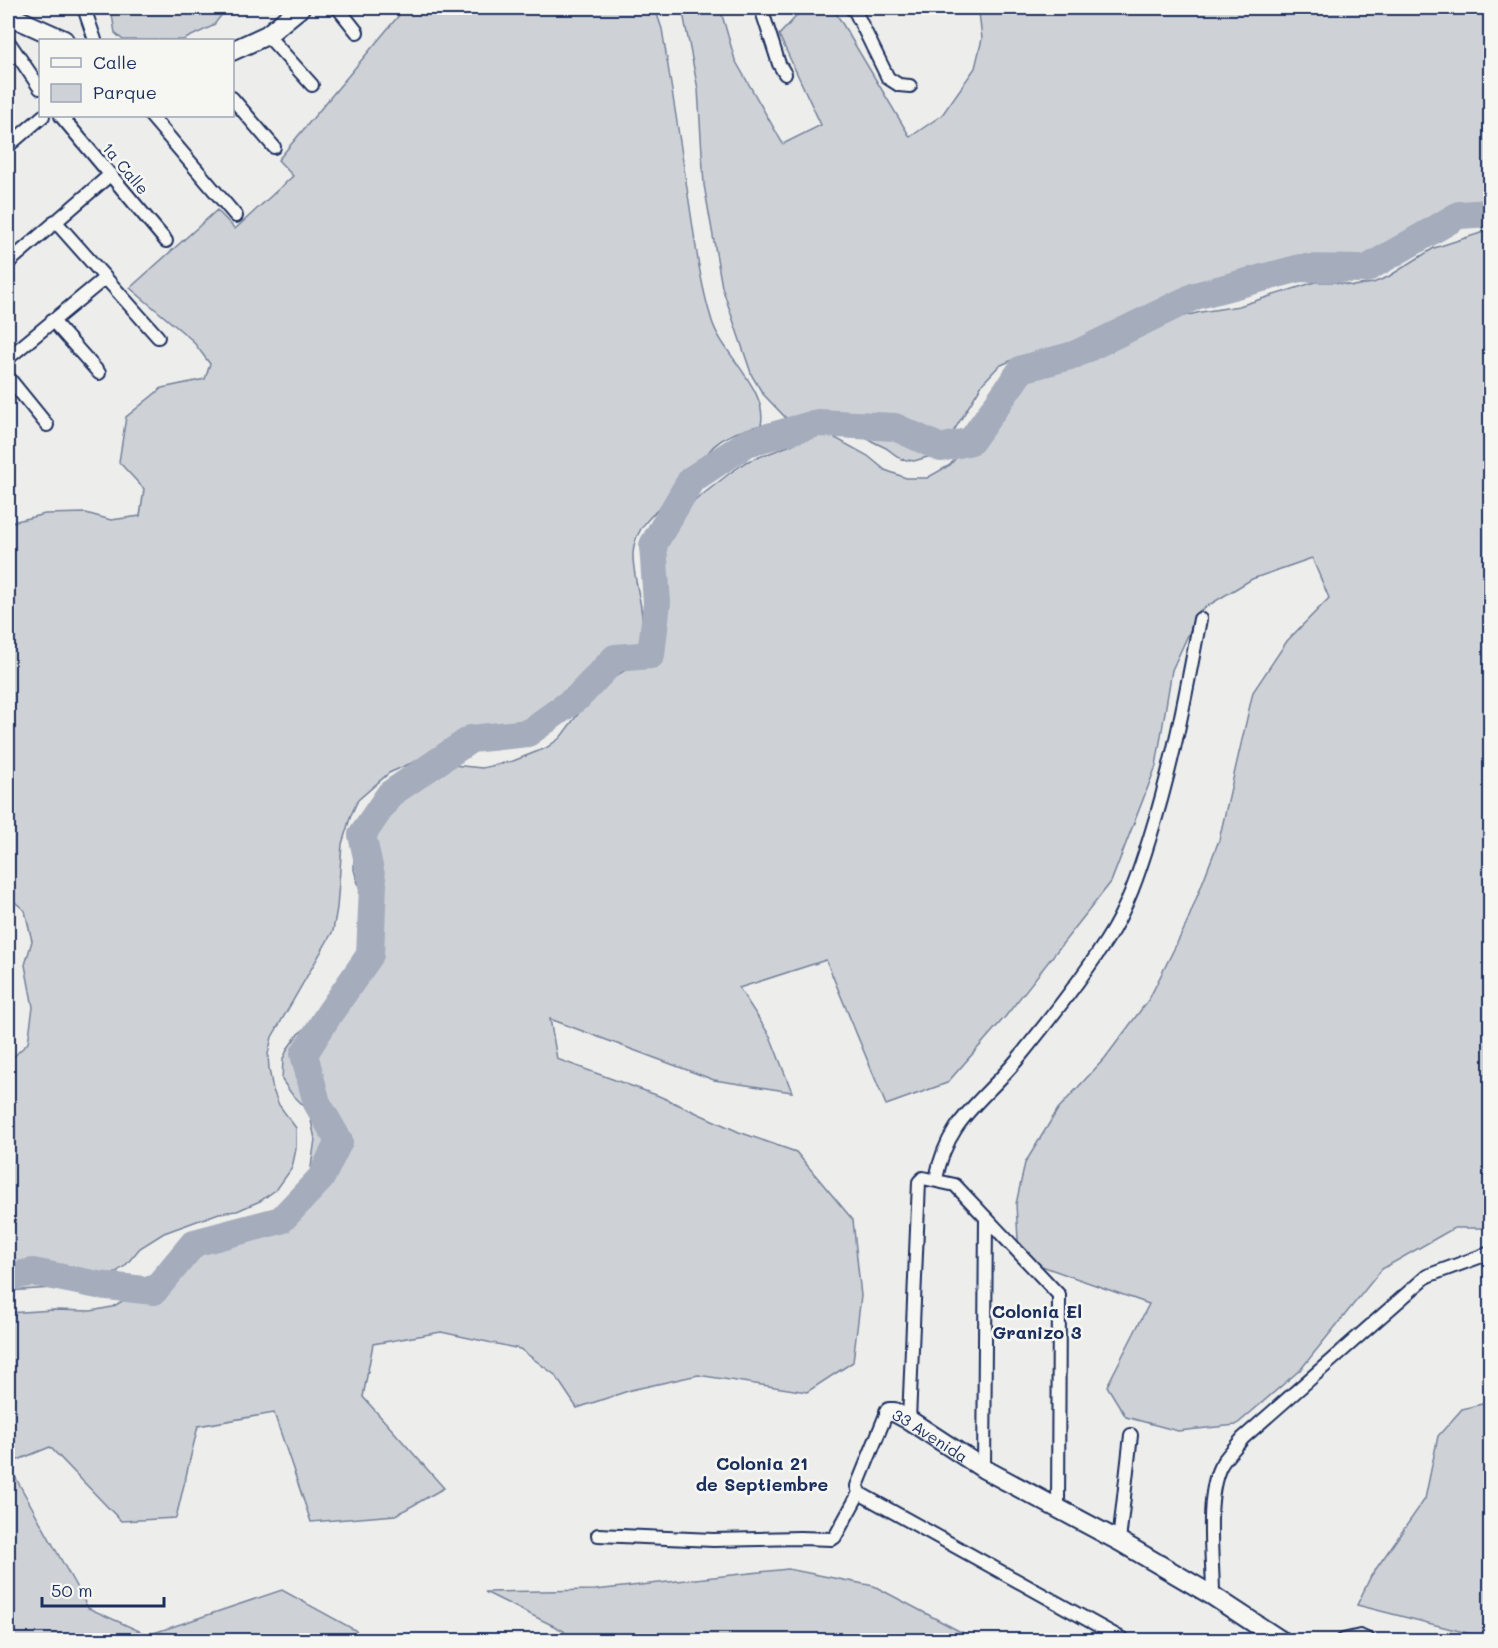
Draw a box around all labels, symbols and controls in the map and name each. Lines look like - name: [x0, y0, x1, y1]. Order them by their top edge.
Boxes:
- legend: [39, 39, 234, 117]
- text: Calle: [93, 50, 137, 74]
- text: Parque: [93, 80, 157, 104]
- street label: 1a Calle: [98, 138, 154, 198]
- district label: Colonia El Granizo 3: [992, 1299, 1082, 1344]
- street label: 33 Avenida: [889, 1403, 972, 1466]
- district label: Colonia 21 de Septiembre: [696, 1451, 829, 1496]
- scale bar: [42, 1570, 164, 1608]
- text: 50 m: [51, 1578, 93, 1602]

